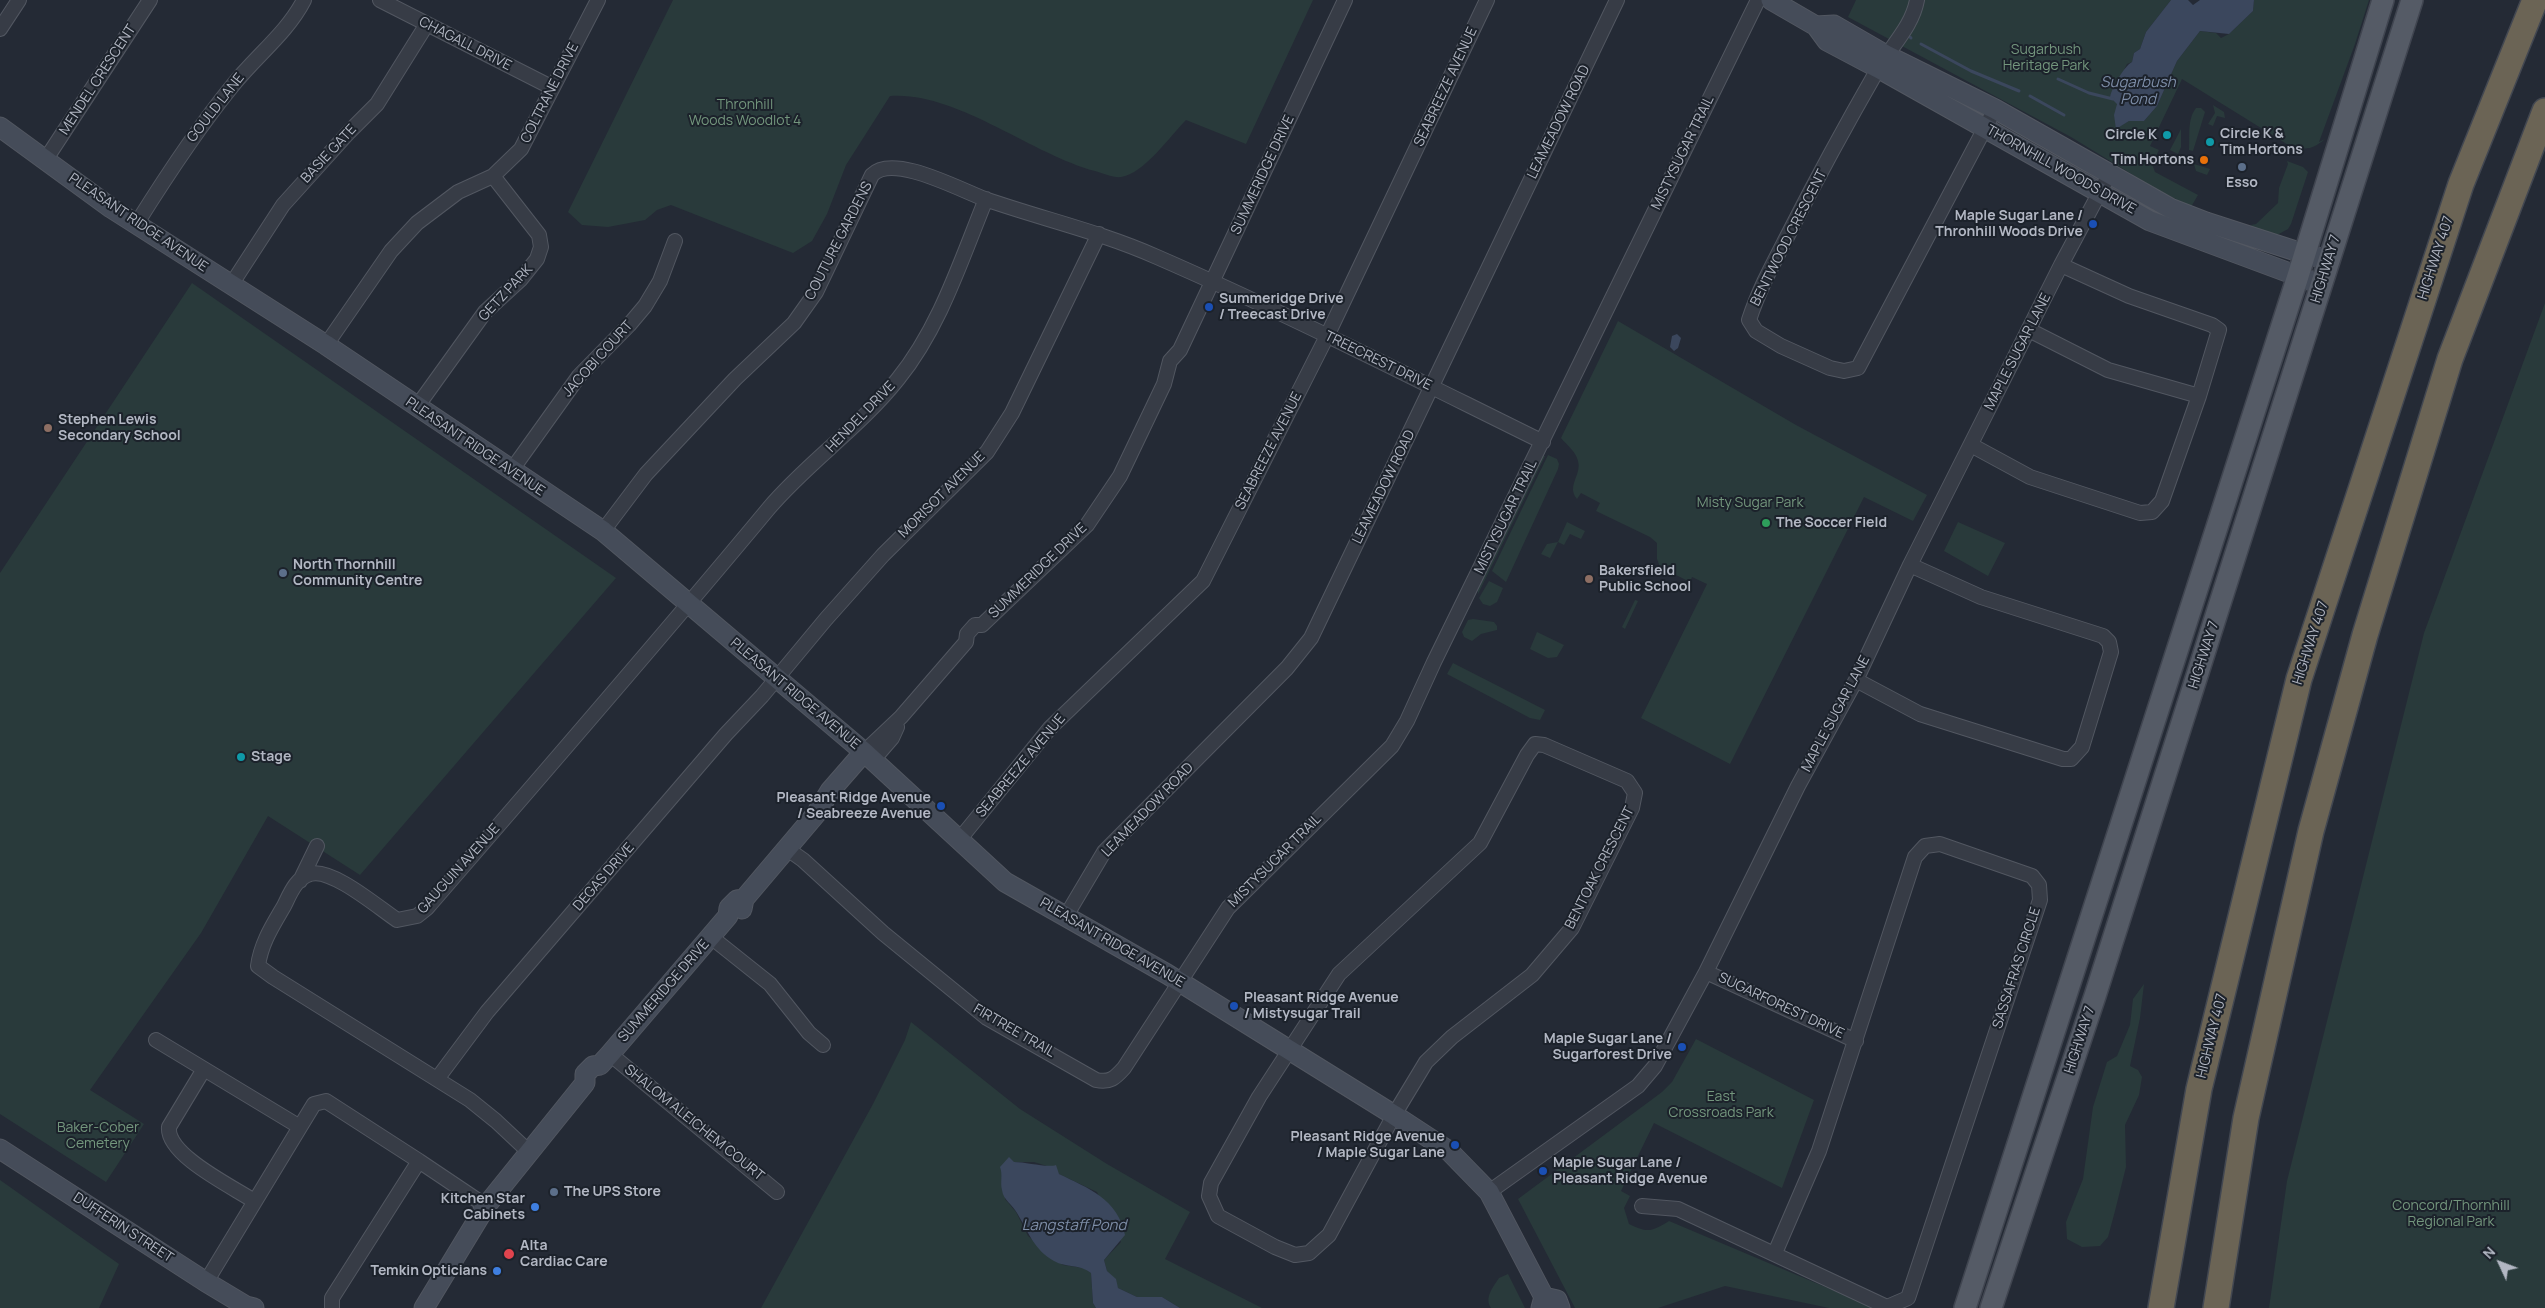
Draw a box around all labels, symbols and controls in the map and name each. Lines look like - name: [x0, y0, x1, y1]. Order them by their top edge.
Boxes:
- street label: CHAGALL DRIVE: [416, 13, 514, 75]
- street label: MENDEL CRESCENT: [56, 22, 140, 138]
- street label: SEABREEZE AVENUE: [1411, 25, 1481, 149]
- street label: COLTRANE DRIVE: [517, 40, 583, 146]
- park label: Sugarbush Heritage Park: [2003, 42, 2089, 74]
- street label: LEAMEADOW ROAD: [1524, 62, 1594, 182]
- street label: GOULD LANE: [184, 70, 248, 146]
- water label: Sugarbush Pond: [2100, 74, 2176, 109]
- street label: MISTYSUGAR TRAIL: [1648, 93, 1718, 213]
- park label: Thronhill Woods Woodlot 4: [689, 97, 801, 130]
- street label: SUMMERIDGE DRIVE: [1228, 113, 1298, 237]
- street label: BASIE GATE: [298, 121, 360, 187]
- street label: THORNHILL WOODS DRIVE: [1983, 122, 2139, 218]
- place label: Circle K & Tim Hortons: [2220, 126, 2303, 158]
- place label: Circle K: [2105, 127, 2157, 143]
- marker: Circle K: [2161, 129, 2173, 141]
- marker: Circle K & Tim Hortons: [2204, 136, 2216, 148]
- place label: Tim Hortons: [2111, 152, 2194, 168]
- marker: Tim Hortons: [2198, 154, 2210, 166]
- marker: Esso: [2236, 161, 2248, 173]
- street label: BENTWOOD CRESCENT: [1747, 167, 1831, 309]
- street label: PLEASANT RIDGE AVENUE: [65, 170, 211, 276]
- place label: Esso: [2226, 175, 2258, 191]
- street label: COUTURE GARDENS: [802, 179, 876, 303]
- place label: Maple Sugar Lane / Thronhill Woods Drive: [1935, 208, 2083, 240]
- street label: HIGHWAY 407: [2415, 214, 2457, 302]
- marker: Maple Sugar Lane / Thronhill Woods Drive: [2087, 218, 2099, 230]
- street label: HIGHWAY 7: [2308, 233, 2344, 305]
- street label: GETZ PARK: [476, 261, 536, 325]
- place label: Summeridge Drive / Treecast Drive: [1219, 291, 1344, 324]
- street label: MAPLE SUGAR LANE: [1981, 291, 2055, 413]
- marker: Summeridge Drive / Treecast Drive: [1203, 301, 1215, 313]
- street label: JACOBI COURT: [559, 317, 637, 401]
- street label: TREECREST DRIVE: [1322, 328, 1434, 394]
- street label: HENDEL DRIVE: [823, 378, 899, 456]
- street label: SEABREEZE AVENUE: [1232, 389, 1306, 513]
- street label: PLEASANT RIDGE AVENUE: [402, 394, 548, 500]
- place label: Stephen Lewis Secondary School: [58, 412, 181, 444]
- marker: Stephen Lewis Secondary School: [42, 422, 54, 434]
- street label: LEAMEADOW ROAD: [1349, 427, 1419, 547]
- street label: MORISOT AVENUE: [895, 448, 989, 542]
- street label: MISTYSUGAR TRAIL: [1471, 457, 1541, 577]
- park label: Misty Sugar Park: [1697, 495, 1803, 511]
- place label: The Soccer Field: [1776, 515, 1887, 531]
- marker: The Soccer Field: [1760, 517, 1772, 529]
- street label: SUMMERIDGE DRIVE: [985, 520, 1091, 622]
- place label: North Thornhill Community Centre: [293, 557, 422, 590]
- place label: Bakersfield Public School: [1599, 563, 1691, 596]
- marker: North Thornhill Community Centre: [277, 567, 289, 579]
- marker: Bakersfield Public School: [1583, 573, 1595, 585]
- street label: HIGHWAY 407: [2290, 599, 2332, 687]
- street label: HIGHWAY 7: [2185, 619, 2223, 691]
- street label: PLEASANT RIDGE AVENUE: [727, 635, 863, 753]
- street label: MAPLE SUGAR LANE: [1798, 653, 1874, 775]
- street label: SEABREEZE AVENUE: [973, 711, 1069, 821]
- place label: Stage: [251, 749, 291, 765]
- marker: Stage: [235, 751, 247, 763]
- street label: LEAMEADOW ROAD: [1099, 759, 1197, 861]
- place label: Pleasant Ridge Avenue / Seabreeze Avenue: [776, 790, 931, 822]
- marker: Pleasant Ridge Avenue / Seabreeze Avenue: [935, 800, 947, 812]
- street label: BENTOAK CRESCENT: [1562, 804, 1638, 932]
- street label: MISTYSUGAR TRAIL: [1225, 811, 1325, 911]
- street label: GAUGUIN AVENUE: [414, 821, 504, 917]
- street label: DEGAS DRIVE: [570, 840, 638, 914]
- street label: PLEASANT RIDGE AVENUE: [1037, 895, 1187, 991]
- street label: SASSAFRAS CIRCLE: [1989, 905, 2045, 1031]
- street label: SUMMERIDGE DRIVE: [615, 936, 713, 1046]
- street label: SUGARFOREST DRIVE: [1715, 969, 1847, 1043]
- place label: Pleasant Ridge Avenue / Mistysugar Trail: [1244, 990, 1399, 1022]
- street label: HIGHWAY 407: [2193, 992, 2231, 1080]
- marker: Pleasant Ridge Avenue / Mistysugar Trail: [1228, 1000, 1240, 1012]
- street label: FIRTREE TRAIL: [970, 1001, 1058, 1061]
- street label: HIGHWAY 7: [2061, 1004, 2099, 1076]
- place label: Maple Sugar Lane / Sugarforest Drive: [1544, 1031, 1672, 1064]
- marker: Maple Sugar Lane / Sugarforest Drive: [1676, 1041, 1688, 1053]
- street label: SHALOM ALEICHEM COURT: [621, 1061, 767, 1185]
- park label: East Crossroads Park: [1668, 1089, 1774, 1122]
- park label: Baker-Cober Cemetery: [57, 1120, 139, 1152]
- place label: Pleasant Ridge Avenue / Maple Sugar Lane: [1290, 1129, 1445, 1162]
- marker: Pleasant Ridge Avenue / Maple Sugar Lane: [1449, 1139, 1461, 1151]
- place label: Maple Sugar Lane / Pleasant Ridge Avenue: [1553, 1155, 1708, 1188]
- marker: Maple Sugar Lane / Pleasant Ridge Avenue: [1537, 1165, 1549, 1177]
- place label: The UPS Store: [564, 1184, 661, 1200]
- marker: The UPS Store: [548, 1186, 560, 1198]
- street label: DUFFERIN STREET: [70, 1189, 176, 1267]
- place label: Kitchen Star Cabinets: [441, 1191, 525, 1224]
- park label: Concord/Thornhill Regional Park: [2392, 1198, 2510, 1230]
- marker: Kitchen Star Cabinets: [529, 1201, 541, 1213]
- water label: Langstaff Pond: [1022, 1217, 1126, 1235]
- place label: Alta Cardiac Care: [520, 1238, 608, 1270]
- north arrow: [2475, 1238, 2525, 1288]
- text: N: [2478, 1242, 2499, 1263]
- marker: Alta Cardiac Care: [502, 1247, 516, 1261]
- place label: Temkin Opticians: [371, 1263, 487, 1279]
- marker: Temkin Opticians: [491, 1265, 503, 1277]

